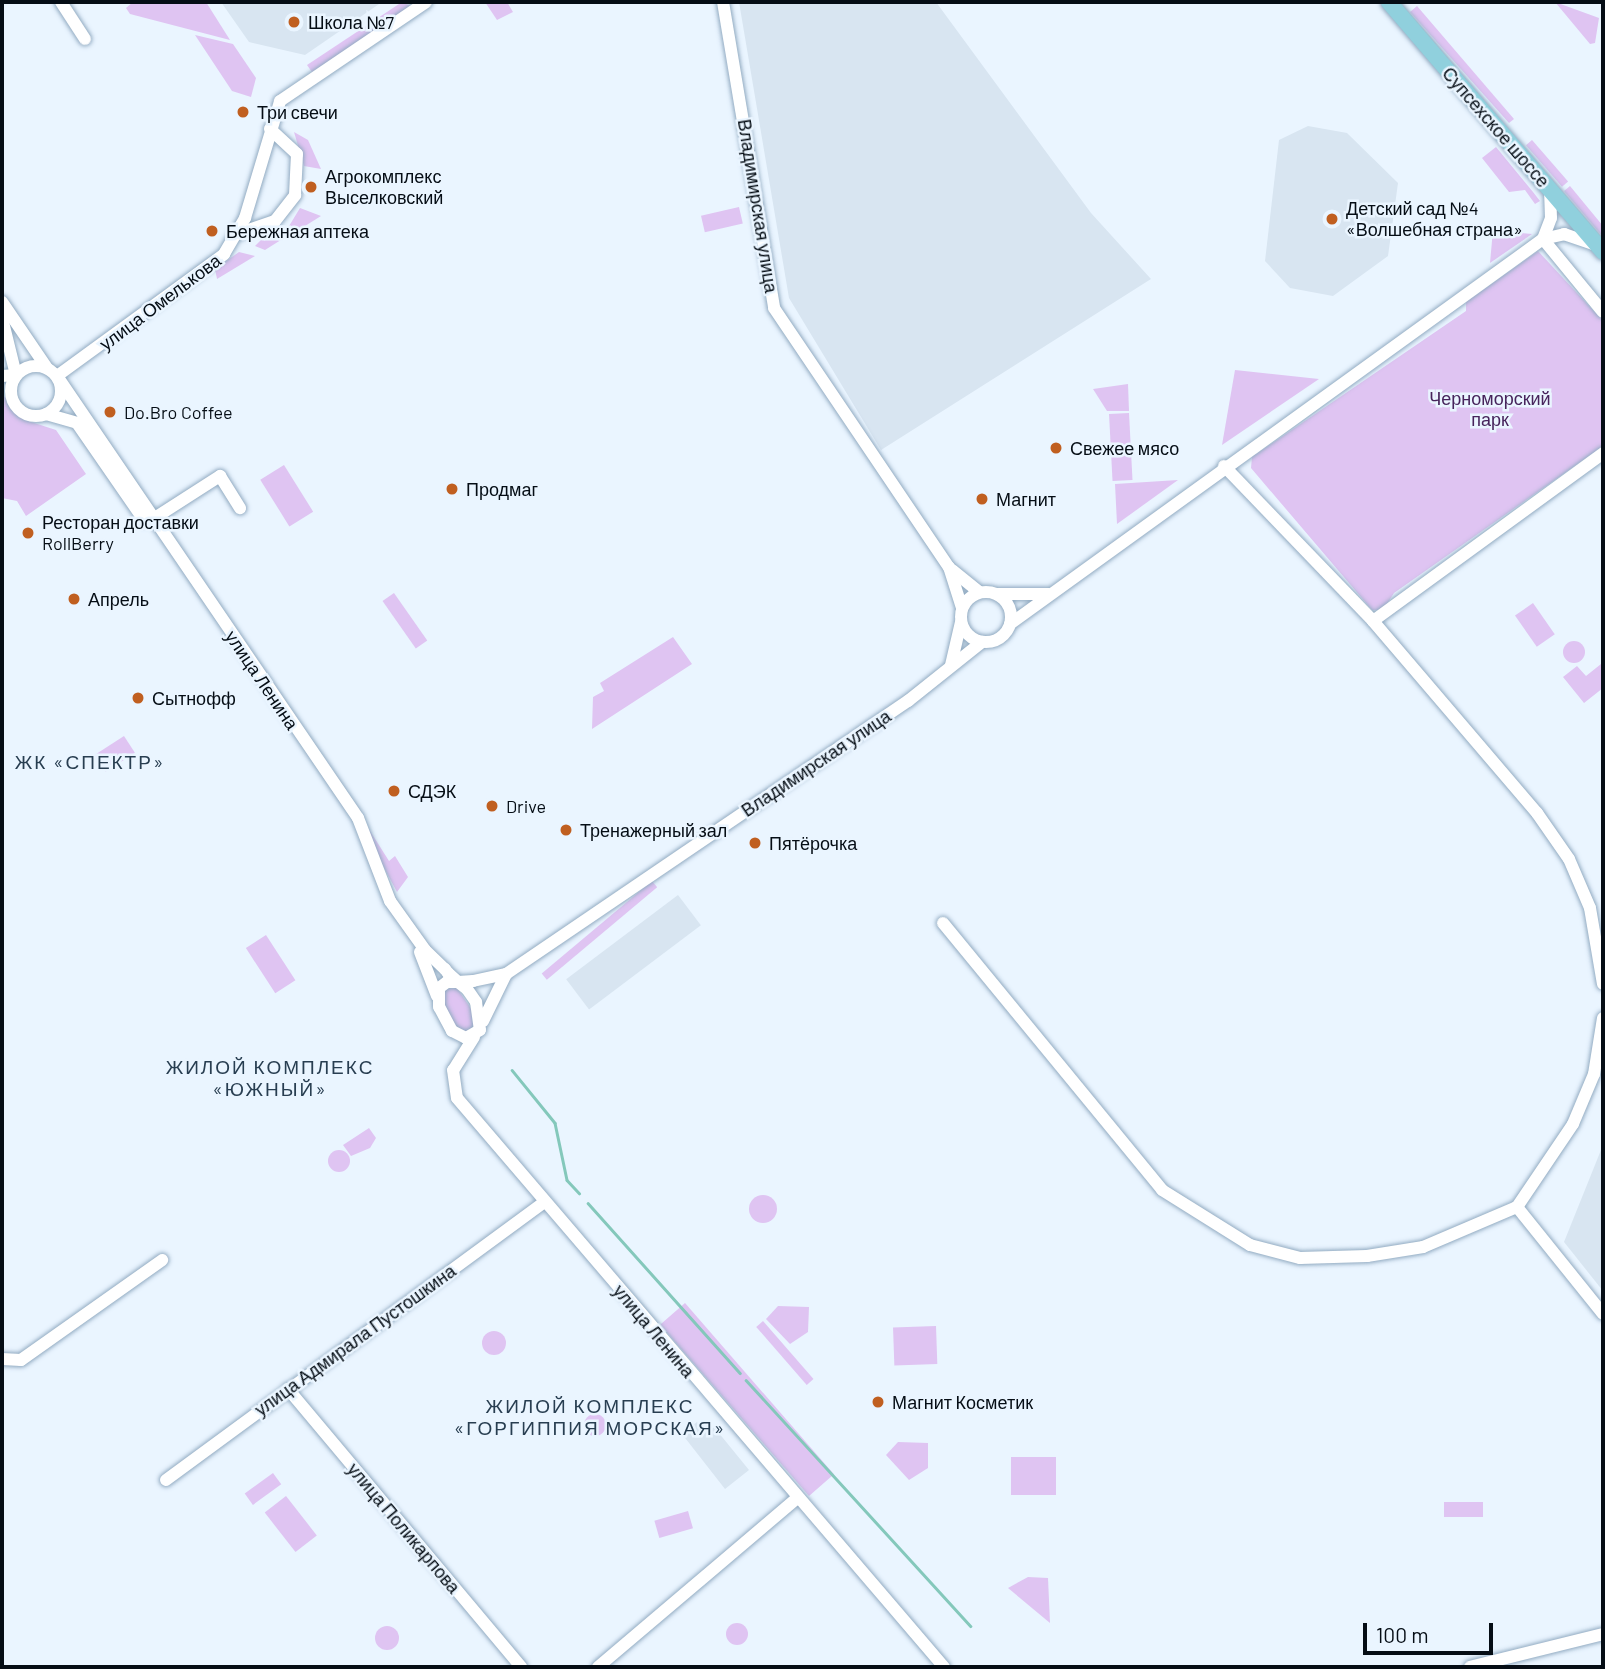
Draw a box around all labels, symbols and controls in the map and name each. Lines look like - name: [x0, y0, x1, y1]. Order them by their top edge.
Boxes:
- place label: Школа №7: [308, 11, 394, 33]
- marker: Школа №7: [286, 14, 302, 30]
- street label: Супсехское шоссе: [1438, 62, 1554, 192]
- place label: Три свечи: [257, 101, 338, 123]
- marker: Три свечи: [235, 104, 251, 120]
- street label: Владимирская улица: [734, 118, 782, 294]
- place label: Агрокомплекс Выселковский: [325, 166, 443, 208]
- marker: Агрокомплекс Выселковский: [303, 179, 319, 195]
- place label: Детский сад №4 «Волшебная страна»: [1346, 198, 1523, 241]
- marker: Детский сад №4 «Волшебная страна»: [1324, 211, 1340, 227]
- place label: Бережная аптека: [226, 220, 369, 242]
- marker: Бережная аптека: [204, 223, 220, 239]
- street label: улица Омелькова: [95, 249, 225, 355]
- park label: Черноморский парк: [1429, 388, 1551, 430]
- place label: Do.Bro Coffee: [124, 401, 233, 423]
- marker: Do.Bro Coffee: [102, 404, 118, 420]
- place label: Свежее мясо: [1070, 437, 1179, 459]
- marker: Свежее мясо: [1048, 440, 1064, 456]
- place label: Продмаг: [466, 478, 538, 500]
- marker: Продмаг: [444, 481, 460, 497]
- place label: Магнит: [996, 488, 1056, 510]
- marker: Магнит: [974, 491, 990, 507]
- place label: Ресторан доставки RollBerry: [42, 512, 199, 554]
- marker: Ресторан доставки RollBerry: [20, 525, 36, 541]
- place label: Апрель: [88, 588, 149, 610]
- marker: Апрель: [66, 591, 82, 607]
- street label: улица Ленина: [221, 626, 303, 734]
- place label: Сытнофф: [152, 687, 236, 709]
- marker: Сытнофф: [130, 690, 146, 706]
- street label: Владимирская улица: [737, 705, 895, 821]
- district label: ЖК «СПЕКТР»: [16, 751, 164, 773]
- place label: СДЭК: [408, 780, 456, 802]
- marker: СДЭК: [386, 783, 402, 799]
- place label: Drive: [506, 795, 546, 817]
- marker: Drive: [484, 798, 500, 814]
- place label: Тренажерный зал: [580, 819, 727, 841]
- marker: Тренажерный зал: [558, 822, 574, 838]
- place label: Пятёрочка: [769, 832, 857, 854]
- marker: Пятёрочка: [747, 835, 763, 851]
- district label: ЖИЛОЙ КОМПЛЕКС «ЮЖНЫЙ»: [167, 1056, 373, 1100]
- street label: улица Адмирала Пустошкина: [250, 1260, 460, 1420]
- street label: улица Ленина: [609, 1280, 699, 1382]
- place label: Магнит Косметик: [892, 1391, 1033, 1413]
- marker: Магнит Косметик: [870, 1394, 886, 1410]
- district label: ЖИЛОЙ КОМПЛЕКС «ГОРГИППИЯ МОРСКАЯ»: [456, 1395, 724, 1439]
- street label: улица Поликарпова: [343, 1458, 465, 1598]
- scale bar: [1367, 1610, 1496, 1654]
- text: 100 m: [1376, 1622, 1429, 1647]

